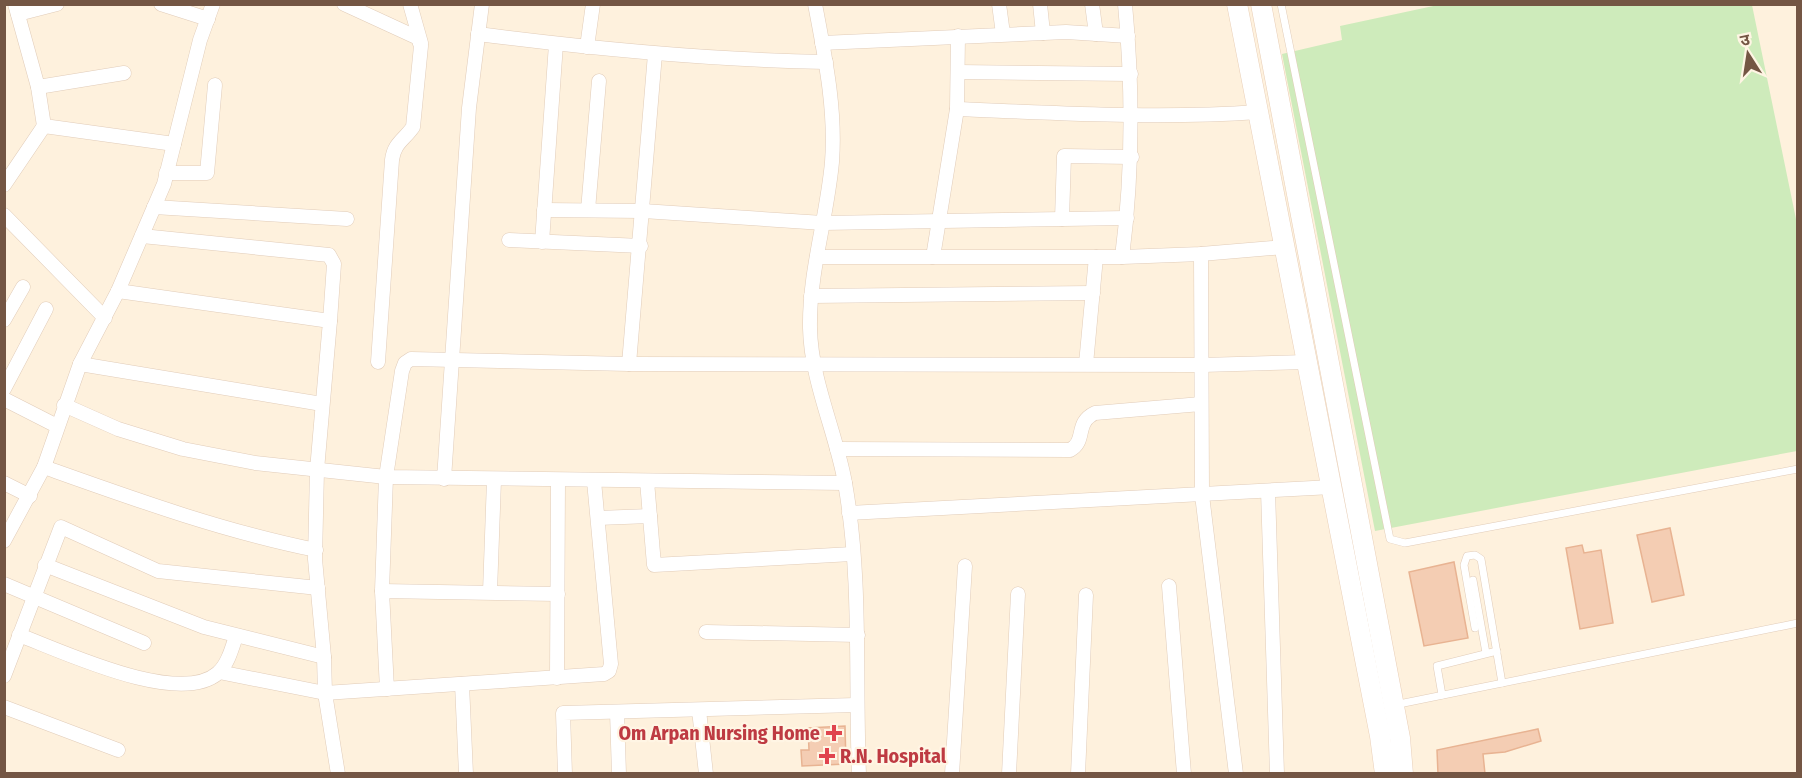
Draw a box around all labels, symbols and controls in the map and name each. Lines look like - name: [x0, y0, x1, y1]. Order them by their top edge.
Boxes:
- north arrow: [1718, 24, 1778, 84]
- text: उ: [1738, 29, 1752, 50]
- place label: Om Arpan Nursing Home: [618, 721, 820, 745]
- marker: Om Arpan Nursing Home: [825, 724, 843, 742]
- place label: R.N. Hospital: [840, 744, 947, 768]
- marker: R.N. Hospital: [818, 747, 836, 765]

